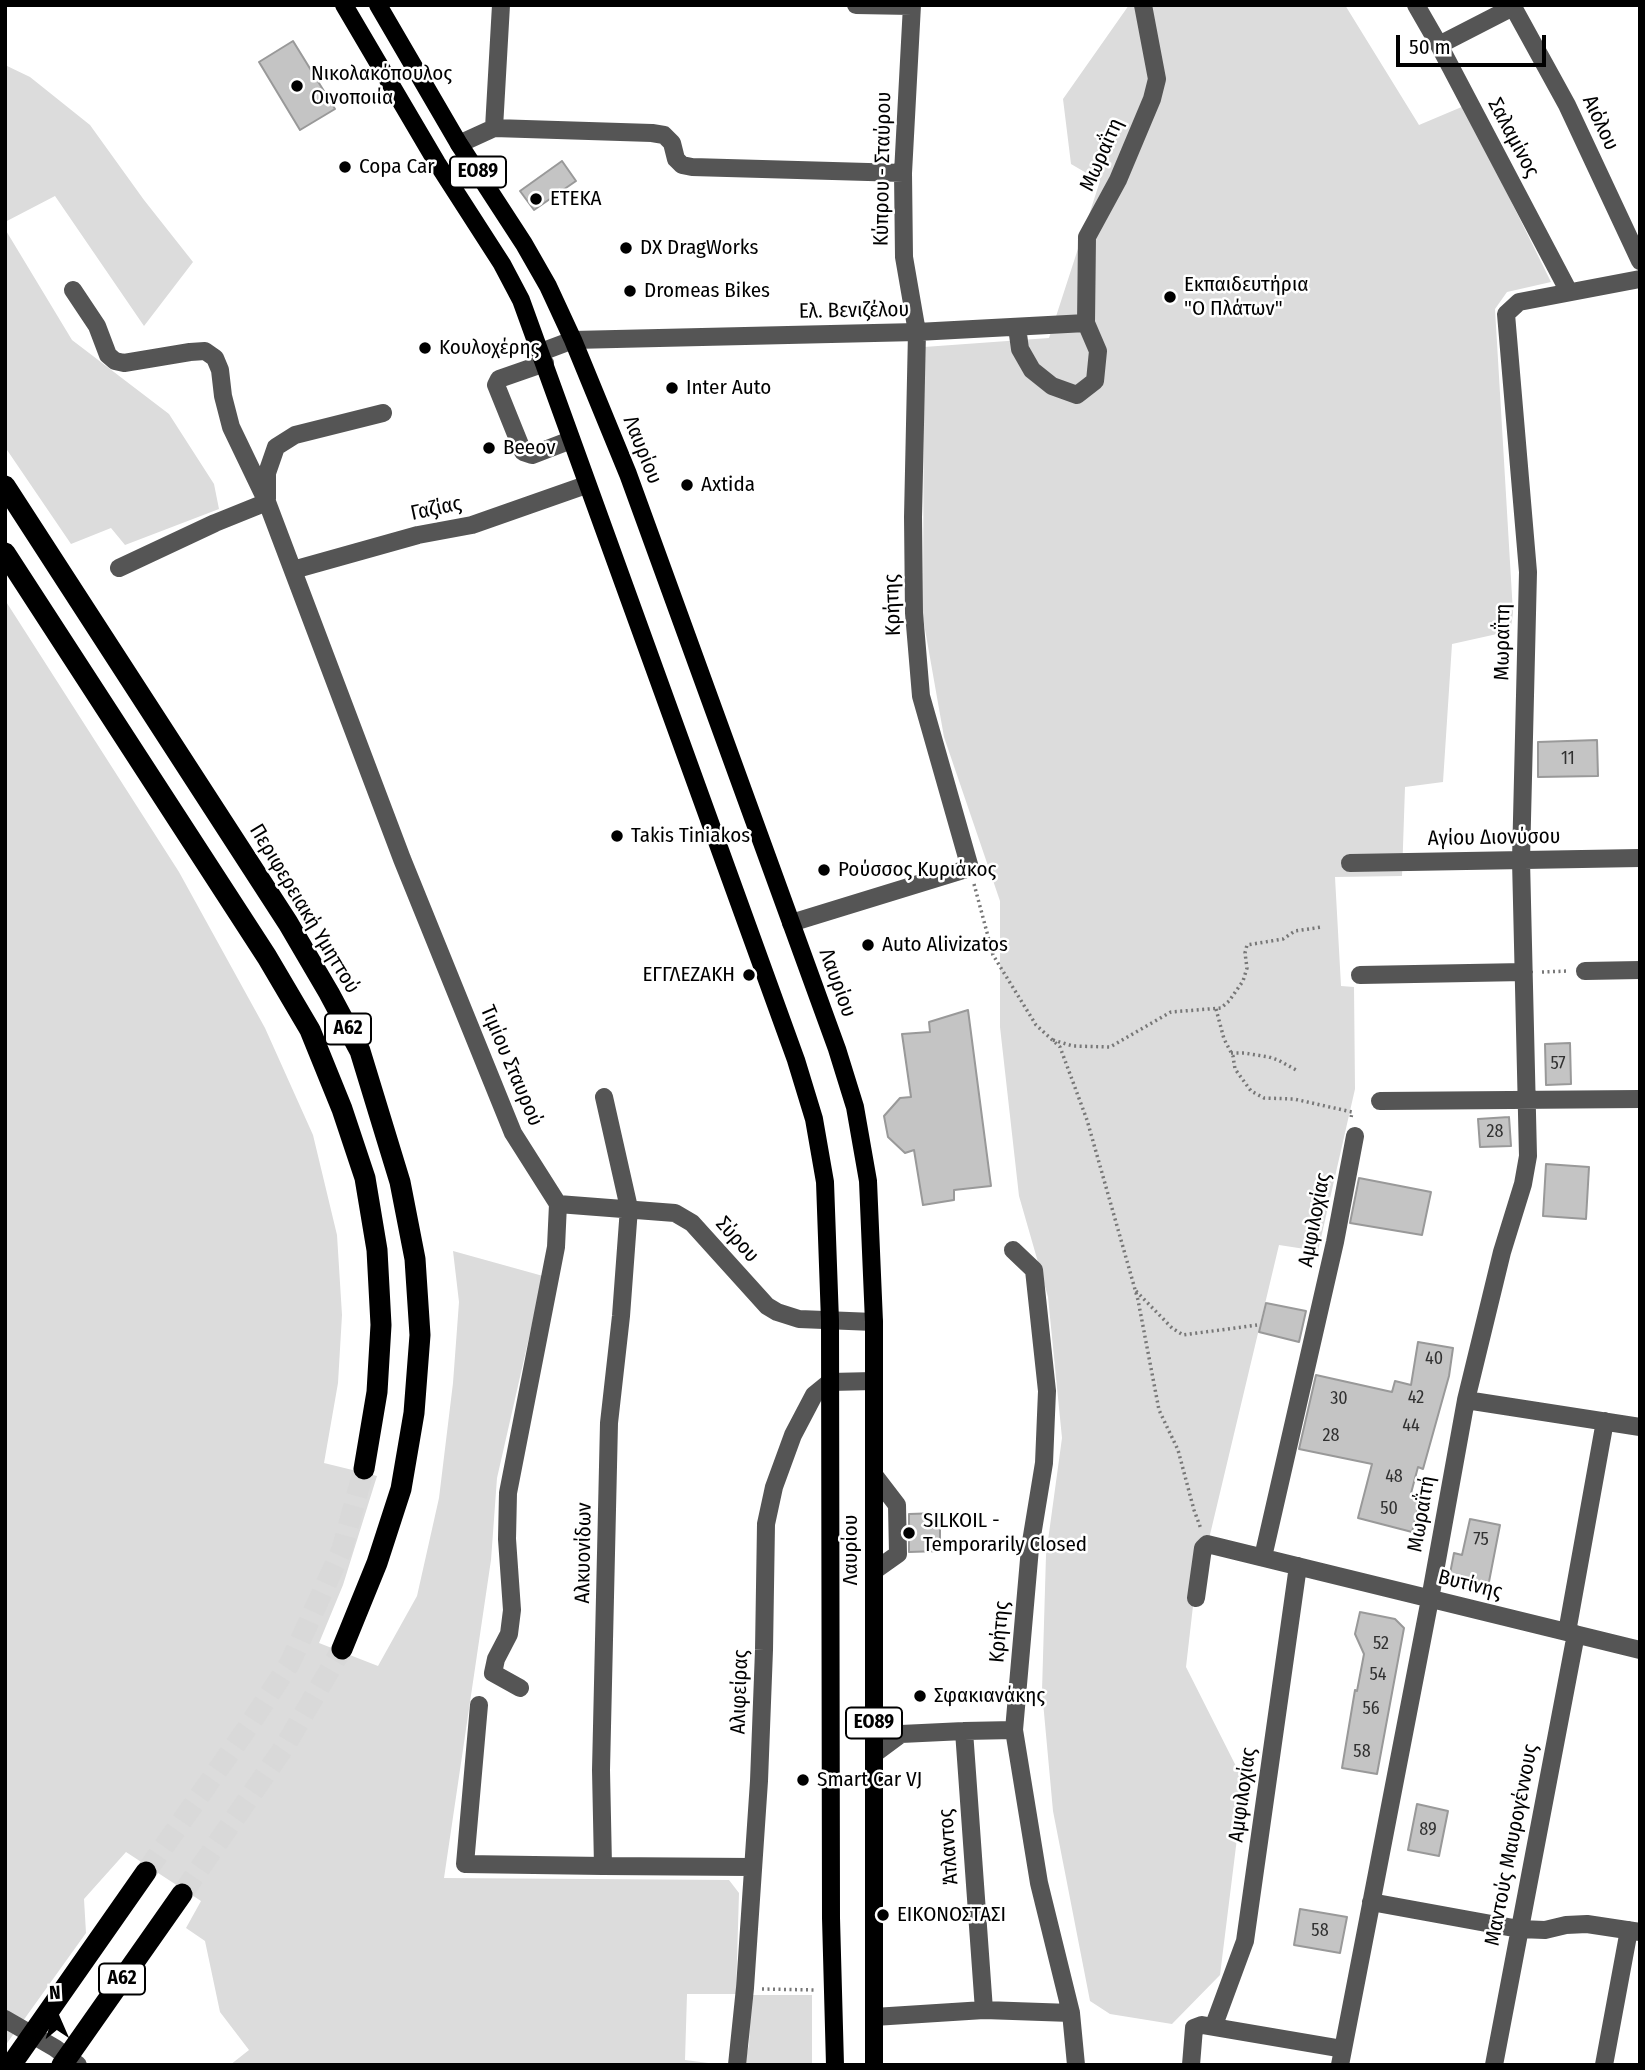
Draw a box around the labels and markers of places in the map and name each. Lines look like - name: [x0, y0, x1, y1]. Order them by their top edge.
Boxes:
- place label: Νικολακόπουλος Οινοποιία: [311, 61, 452, 111]
- marker: Νικολακόπουλος Οινοποιία: [289, 78, 305, 94]
- place label: Copa Car: [359, 154, 435, 180]
- marker: Copa Car: [337, 159, 353, 175]
- place label: ΕΤΕΚΑ: [550, 186, 602, 212]
- marker: ΕΤΕΚΑ: [528, 191, 544, 207]
- place label: DX DragWorks: [640, 235, 758, 261]
- marker: DX DragWorks: [618, 240, 634, 256]
- place label: Εκπαιδευτήρια "Ο Πλάτων": [1184, 272, 1309, 322]
- place label: Dromeas Bikes: [644, 278, 770, 304]
- marker: Dromeas Bikes: [622, 283, 638, 299]
- marker: Εκπαιδευτήρια "Ο Πλάτων": [1162, 289, 1178, 305]
- place label: Κουλοχέρης: [439, 335, 539, 361]
- marker: Κουλοχέρης: [417, 340, 433, 356]
- place label: Inter Auto: [686, 375, 771, 401]
- marker: Inter Auto: [664, 380, 680, 396]
- place label: Beeov: [503, 435, 556, 461]
- marker: Beeov: [481, 440, 497, 456]
- place label: Axtida: [701, 472, 755, 498]
- marker: Axtida: [679, 477, 695, 493]
- place label: Takis Tiniakos: [631, 823, 750, 849]
- marker: Takis Tiniakos: [609, 828, 625, 844]
- place label: Ρούσσος Κυριάκος: [838, 857, 996, 883]
- marker: Ρούσσος Κυριάκος: [816, 862, 832, 878]
- place label: Auto Alivizatos: [882, 932, 1008, 958]
- marker: Auto Alivizatos: [860, 937, 876, 953]
- place label: ΕΓΓΛΕΖΑΚΗ: [642, 962, 735, 988]
- marker: ΕΓΓΛΕΖΑΚΗ: [741, 967, 757, 983]
- place label: SILKOIL - Temporarily Closed: [923, 1508, 1087, 1558]
- marker: SILKOIL - Temporarily Closed: [901, 1525, 917, 1541]
- place label: Σφακιανάκης: [934, 1683, 1045, 1709]
- marker: Σφακιανάκης: [912, 1688, 928, 1704]
- place label: Smart Car VJ: [817, 1767, 922, 1793]
- marker: Smart Car VJ: [795, 1772, 811, 1788]
- place label: ΕΙΚΟΝΟΣΤΑΣΙ: [897, 1902, 1006, 1928]
- marker: ΕΙΚΟΝΟΣΤΑΣΙ: [875, 1907, 891, 1923]

